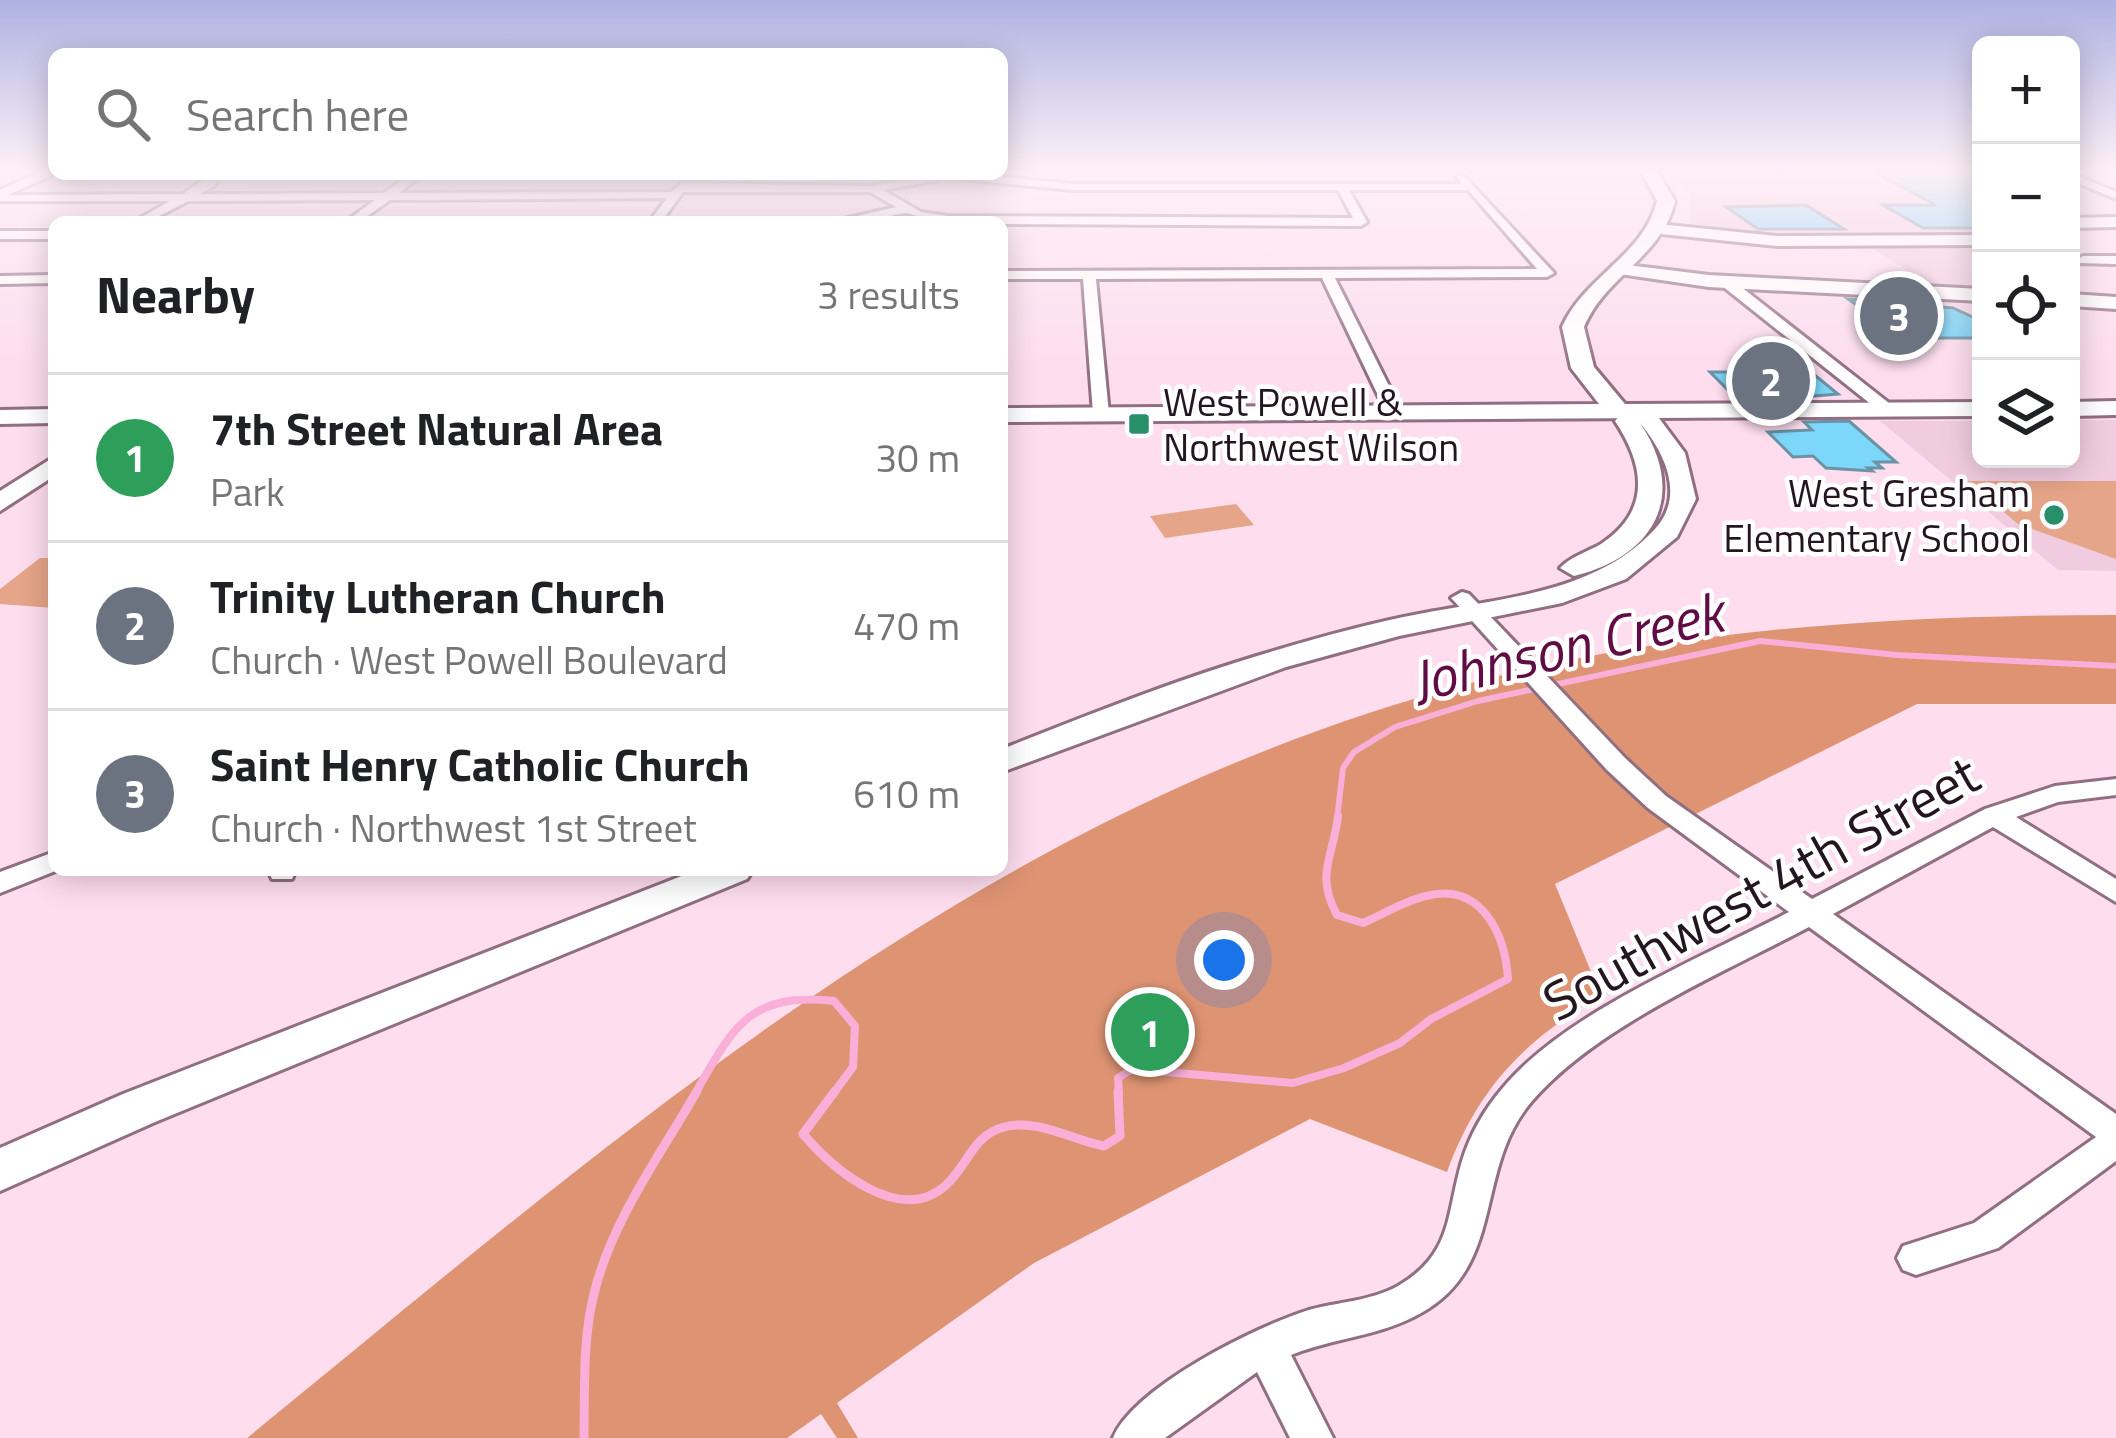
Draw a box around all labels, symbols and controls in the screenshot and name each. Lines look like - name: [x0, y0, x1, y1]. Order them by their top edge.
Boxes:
- map controls: [1972, 36, 2080, 468]
- button: +: [1972, 36, 2080, 144]
- search box: [48, 48, 1008, 180]
- text: Search here: [186, 80, 409, 148]
- icon: search: [90, 81, 156, 147]
- button: −: [1972, 144, 2080, 252]
- button: locate: [1972, 252, 2080, 360]
- text: Nearby: [96, 255, 255, 333]
- text: 3 results: [817, 265, 960, 324]
- pin: 3: [1860, 271, 1938, 361]
- pin: 2: [1732, 336, 1810, 426]
- button: layers: [1972, 360, 2080, 468]
- place label: West Powell & Northwest Wilson: [1163, 372, 1459, 476]
- text: 7th Street Natural Area: [210, 394, 663, 462]
- marker: West Powell & Northwest Wilson: [1126, 411, 1152, 437]
- text: 1: [124, 428, 146, 487]
- text: 30 m: [875, 428, 960, 487]
- text: Park: [210, 462, 285, 521]
- place label: West Gresham Elementary School: [1723, 463, 2030, 567]
- marker: West Gresham Elementary School: [2041, 502, 2067, 528]
- text: Trinity Lutheran Church: [210, 562, 666, 630]
- water label: Johnson Creek: [1402, 566, 1737, 724]
- text: 2: [124, 596, 146, 655]
- text: 470 m: [853, 596, 960, 655]
- text: Church · West Powell Boulevard: [210, 630, 728, 689]
- text: Saint Henry Catholic Church: [210, 730, 750, 798]
- street label: Southwest 4th Street: [1527, 733, 1994, 1041]
- text: 3: [124, 764, 146, 823]
- text: 610 m: [853, 764, 960, 823]
- text: Church · Northwest 1st Street: [210, 798, 697, 857]
- your location: [1194, 930, 1254, 990]
- pin: 1: [1111, 987, 1189, 1077]

